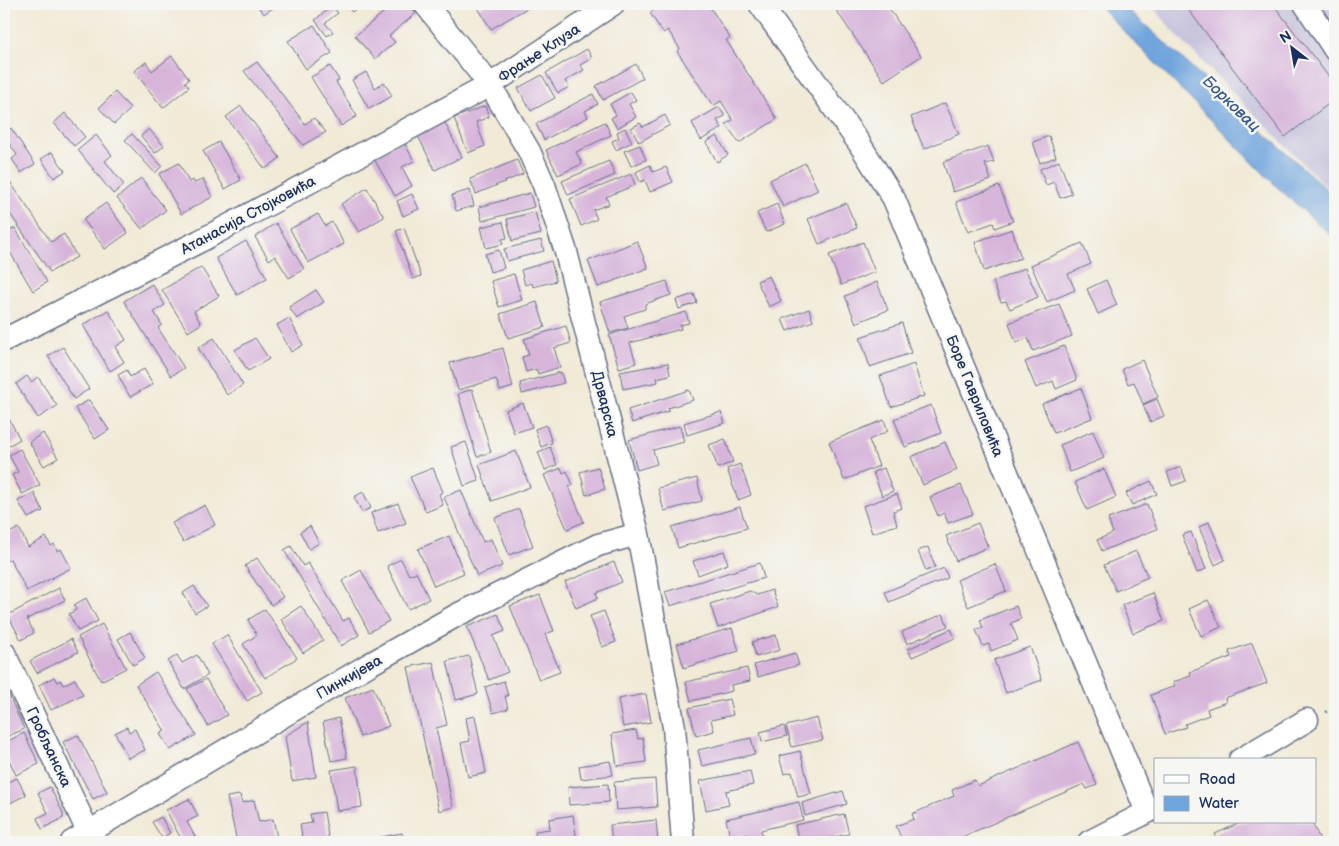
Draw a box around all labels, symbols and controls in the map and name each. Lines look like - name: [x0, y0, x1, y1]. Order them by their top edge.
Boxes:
- street label: Фрање Клуза: [495, 20, 584, 87]
- north arrow: [1266, 22, 1316, 72]
- text: N: [1277, 27, 1294, 47]
- water label: Борковац: [1198, 72, 1264, 136]
- street label: Атанасија Стојковића: [177, 172, 319, 260]
- street label: Боре Гавриловића: [941, 332, 1008, 460]
- street label: Дрварска: [587, 369, 622, 440]
- street label: Пинкијева: [313, 651, 386, 704]
- street label: Гробљанска: [22, 704, 75, 790]
- legend: [1154, 758, 1316, 824]
- text: Road: [1199, 770, 1235, 789]
- text: Water: [1199, 794, 1239, 813]

